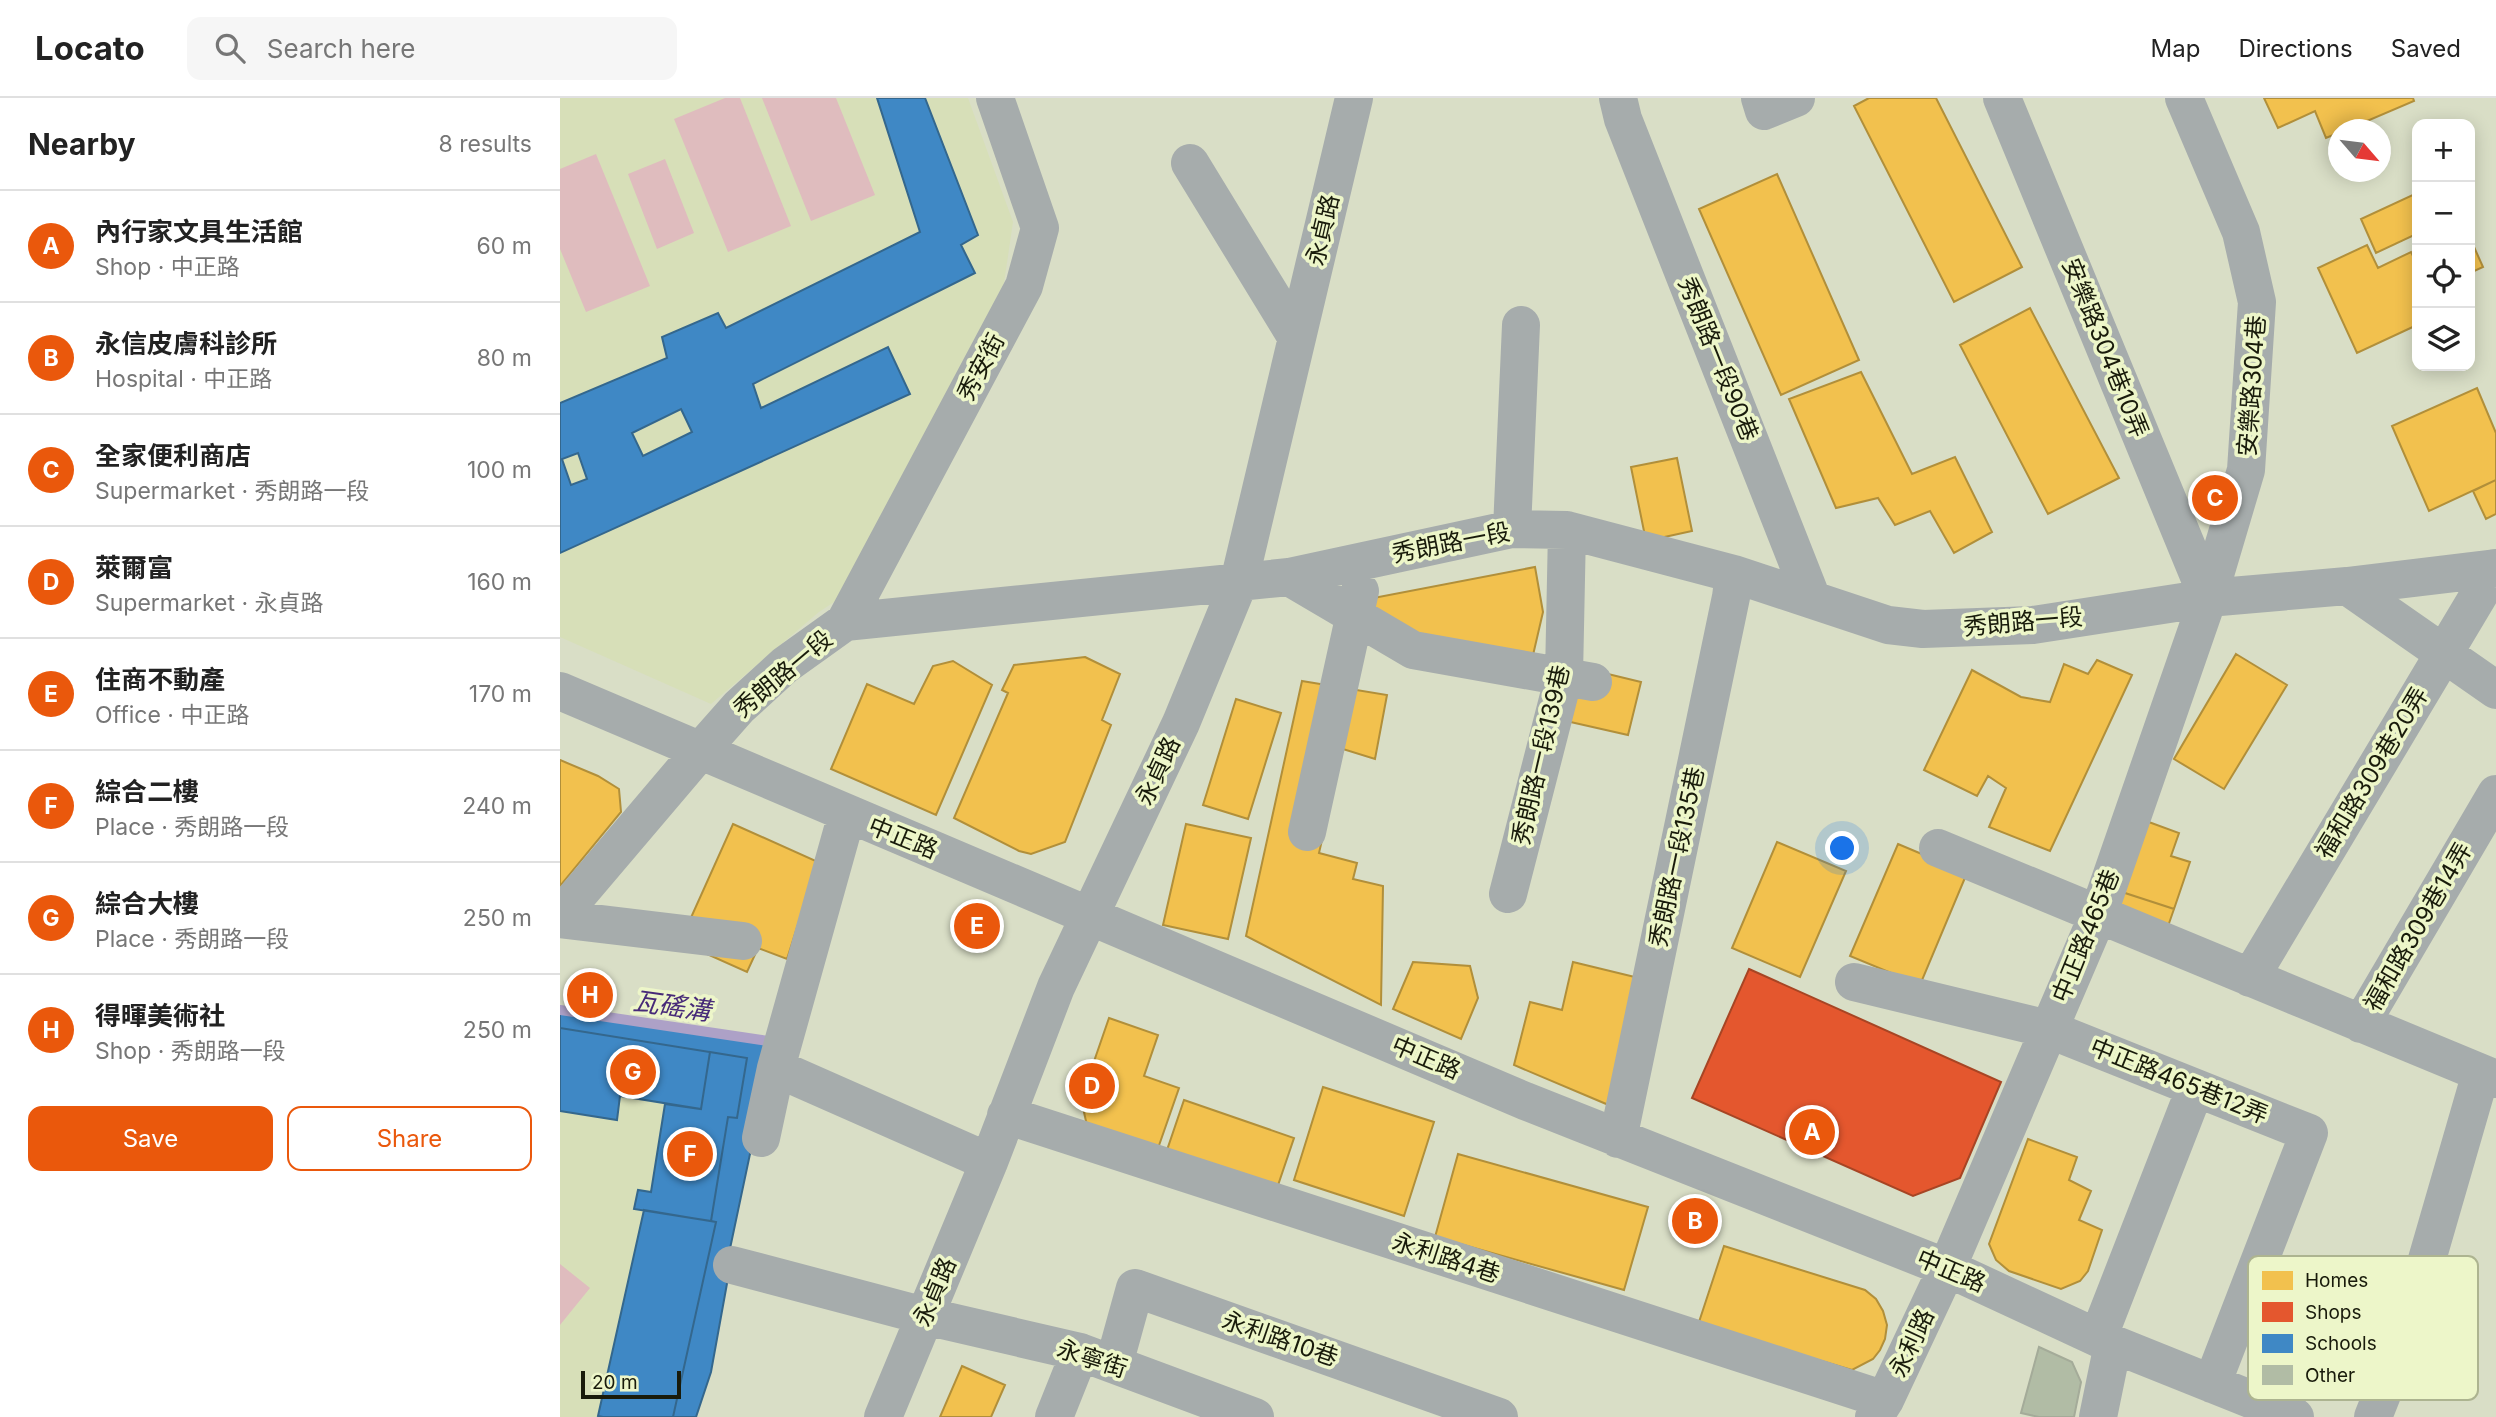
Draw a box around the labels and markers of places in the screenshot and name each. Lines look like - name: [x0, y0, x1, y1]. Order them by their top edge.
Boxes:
- pin: C: [2192, 472, 2238, 524]
- pin: E: [954, 900, 1000, 952]
- pin: H: [567, 969, 613, 1021]
- pin: G: [610, 1046, 656, 1098]
- pin: D: [1069, 1060, 1115, 1112]
- pin: A: [1789, 1106, 1835, 1158]
- pin: F: [667, 1128, 713, 1180]
- pin: B: [1672, 1195, 1718, 1247]

